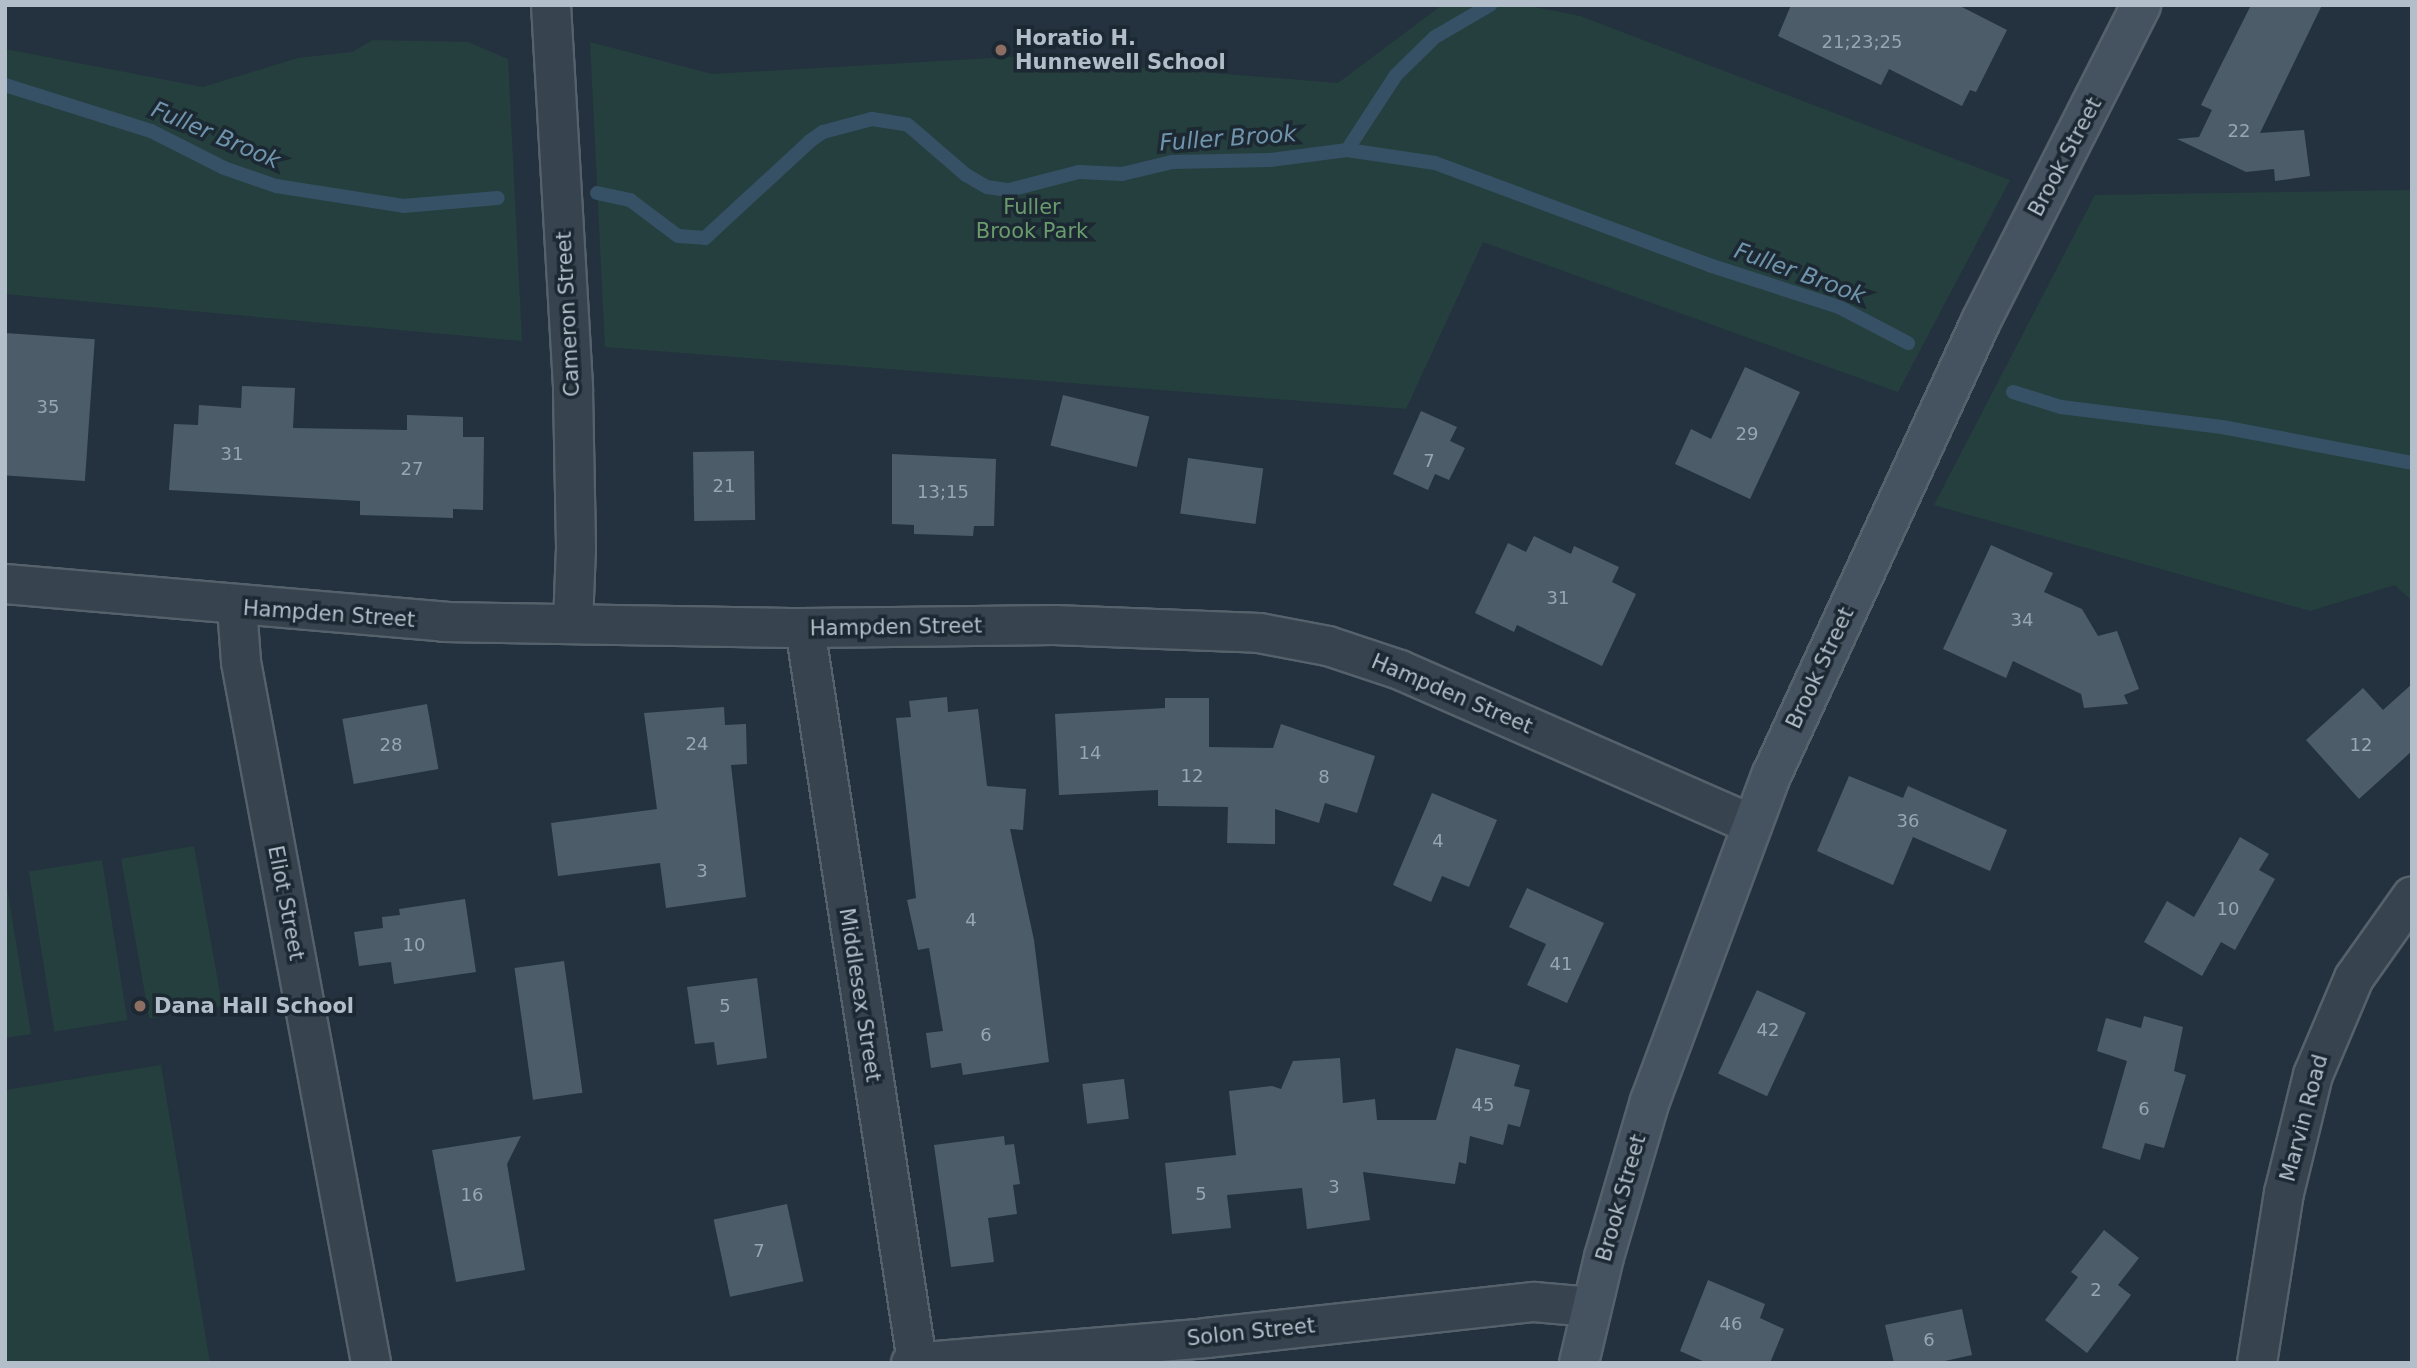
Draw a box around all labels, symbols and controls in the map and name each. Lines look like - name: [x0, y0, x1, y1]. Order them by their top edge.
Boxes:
- place label: Horatio H. Hunnewell School: [1015, 25, 1226, 75]
- house number: 21;23;25: [1822, 31, 1902, 53]
- marker: Horatio H. Hunnewell School: [993, 42, 1009, 58]
- street label: Brook Street: [2023, 93, 2107, 221]
- water label: Fuller Brook: [147, 95, 285, 175]
- water label: Fuller Brook: [1159, 119, 1297, 157]
- house number: 22: [2228, 120, 2250, 142]
- park label: Fuller Brook Park: [976, 194, 1088, 244]
- street label: Cameron Street: [551, 231, 585, 397]
- water label: Fuller Brook: [1731, 237, 1869, 309]
- house number: 35: [37, 396, 59, 418]
- house number: 29: [1736, 423, 1758, 445]
- house number: 31: [221, 443, 243, 465]
- house number: 7: [1423, 450, 1435, 472]
- house number: 27: [401, 458, 423, 480]
- house number: 21: [713, 475, 735, 497]
- house number: 13;15: [917, 481, 969, 503]
- house number: 31: [1547, 587, 1569, 609]
- street label: Hampden Street: [242, 595, 416, 633]
- street label: Brook Street: [1781, 603, 1859, 733]
- house number: 34: [2011, 609, 2033, 631]
- street label: Hampden Street: [810, 613, 982, 641]
- street label: Hampden Street: [1368, 649, 1536, 739]
- house number: 24: [686, 733, 708, 755]
- house number: 28: [380, 734, 402, 756]
- house number: 12: [2350, 734, 2372, 756]
- house number: 14: [1079, 742, 1101, 764]
- house number: 12: [1181, 765, 1203, 787]
- house number: 8: [1318, 766, 1330, 788]
- house number: 36: [1897, 810, 1919, 832]
- house number: 4: [1432, 830, 1444, 852]
- street label: Eliot Street: [263, 843, 309, 963]
- house number: 3: [696, 860, 708, 882]
- house number: 10: [2217, 898, 2239, 920]
- street label: Middlesex Street: [834, 906, 886, 1084]
- house number: 4: [965, 909, 977, 931]
- house number: 10: [403, 934, 425, 956]
- house number: 41: [1550, 953, 1572, 975]
- place label: Dana Hall School: [154, 993, 354, 1019]
- house number: 5: [719, 995, 731, 1017]
- marker: Dana Hall School: [132, 998, 148, 1014]
- house number: 42: [1757, 1019, 1779, 1041]
- house number: 6: [980, 1024, 992, 1046]
- street label: Marvin Road: [2275, 1052, 2333, 1184]
- house number: 45: [1472, 1094, 1494, 1116]
- house number: 6: [2138, 1098, 2150, 1120]
- street label: Brook Street: [1591, 1132, 1651, 1264]
- house number: 3: [1328, 1176, 1340, 1198]
- house number: 5: [1195, 1183, 1207, 1205]
- house number: 16: [461, 1184, 483, 1206]
- house number: 7: [753, 1240, 765, 1262]
- house number: 2: [2090, 1279, 2102, 1301]
- street label: Solon Street: [1186, 1313, 1316, 1351]
- house number: 46: [1720, 1313, 1742, 1335]
- house number: 6: [1923, 1329, 1935, 1351]

